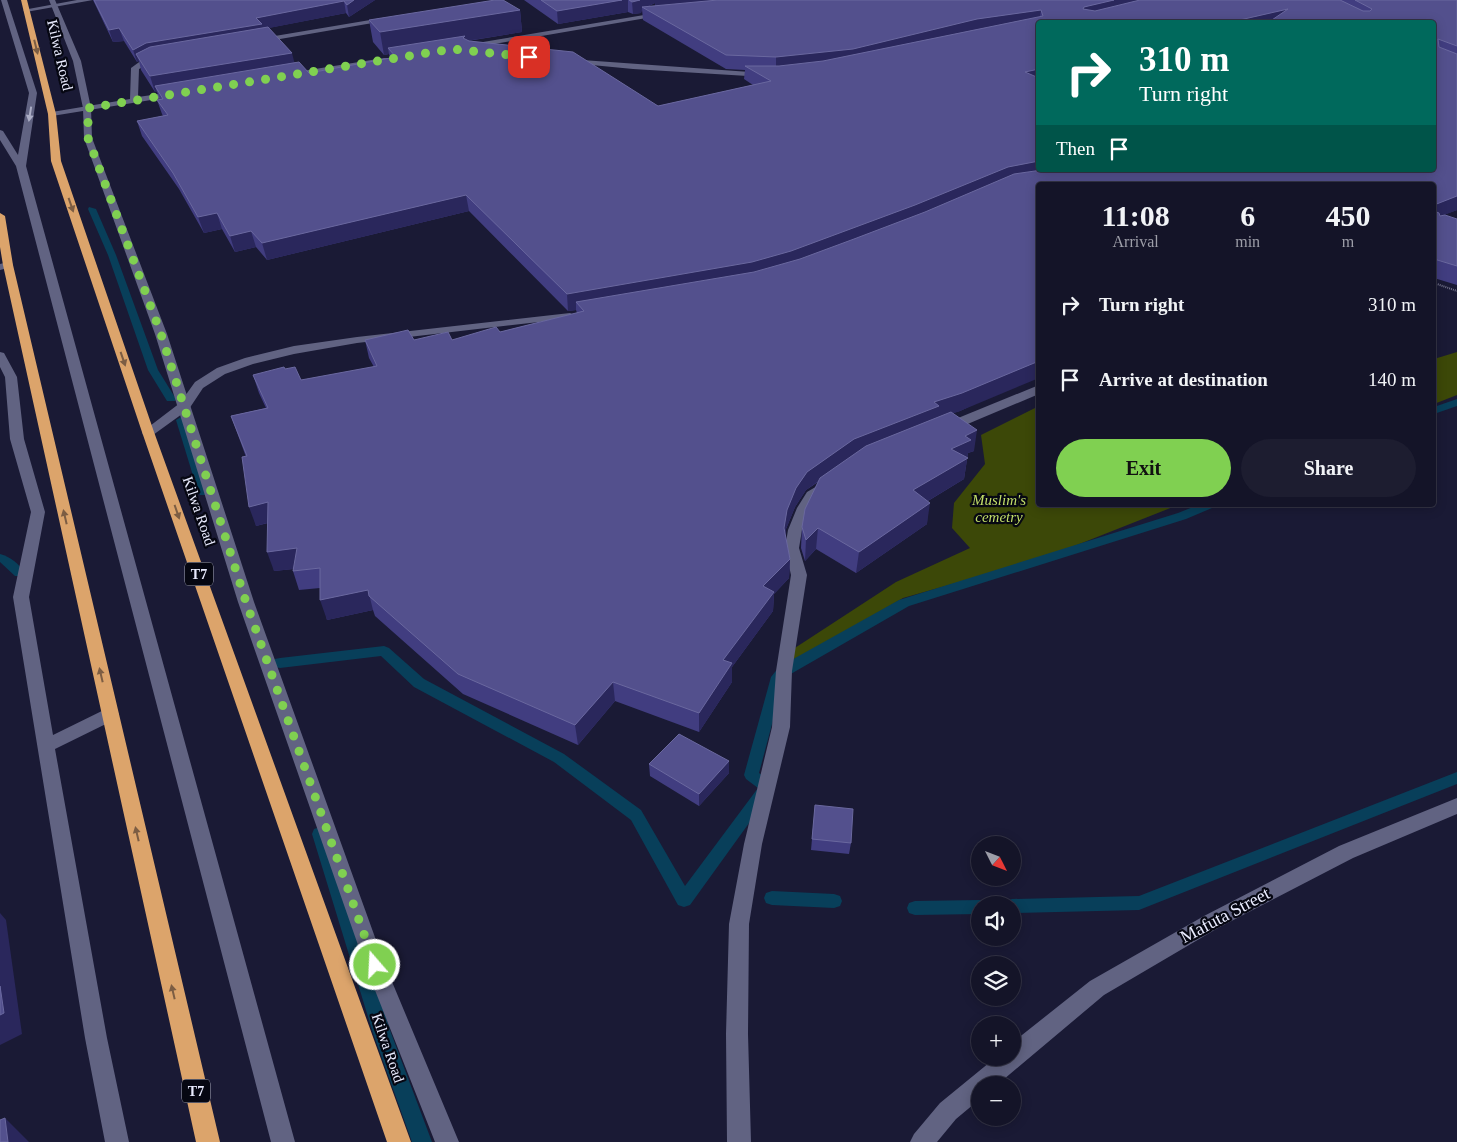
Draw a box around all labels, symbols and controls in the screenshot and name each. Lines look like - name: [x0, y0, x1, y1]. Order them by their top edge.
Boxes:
- street label: Kilwa Road: [44, 18, 76, 92]
- pin: [508, 36, 550, 78]
- one-way arrow: [32, 40, 40, 55]
- icon: right: [1056, 40, 1121, 105]
- text: 310 m: [1139, 40, 1229, 79]
- icon: arrive: [515, 43, 543, 71]
- text: Turn right: [1139, 81, 1228, 106]
- one-way arrow: [25, 106, 33, 122]
- icon: arrive: [1105, 135, 1133, 163]
- text: Then: [1056, 138, 1095, 159]
- one-way arrow: [67, 198, 75, 213]
- text: 11:08: [1101, 199, 1170, 232]
- text: 6: [1240, 199, 1255, 232]
- text: 450: [1326, 199, 1371, 232]
- text: Arrival: [1113, 233, 1159, 250]
- text: min: [1235, 233, 1260, 250]
- text: m: [1342, 233, 1354, 250]
- icon: right: [1056, 291, 1084, 319]
- text: Turn right: [1099, 294, 1184, 315]
- text: 310 m: [1368, 294, 1416, 315]
- one-way arrow: [120, 352, 128, 367]
- icon: arrive: [1056, 366, 1084, 394]
- text: Arrive at destination: [1099, 369, 1268, 390]
- text: 140 m: [1368, 369, 1416, 390]
- button: Exit: [1056, 439, 1231, 497]
- button: Share: [1241, 439, 1416, 497]
- street label: Kilwa Road: [180, 474, 218, 548]
- park label: Muslim's cemetry: [971, 492, 1026, 525]
- one-way arrow: [174, 505, 181, 520]
- one-way arrow: [61, 509, 69, 524]
- road number: T7: [185, 562, 213, 586]
- one-way arrow: [97, 668, 105, 683]
- one-way arrow: [133, 826, 141, 841]
- north arrow: [971, 836, 1021, 886]
- map controls: [971, 836, 1021, 1126]
- street label: Mafuta Street: [1177, 883, 1273, 947]
- button: sound: [971, 896, 1021, 946]
- position arrow: [348, 938, 400, 990]
- button: layers: [971, 956, 1021, 1006]
- one-way arrow: [169, 985, 177, 1000]
- street label: Kilwa Road: [369, 1011, 407, 1085]
- button: +: [971, 1016, 1021, 1066]
- button: −: [971, 1076, 1021, 1126]
- road number: T7: [182, 1080, 210, 1102]

